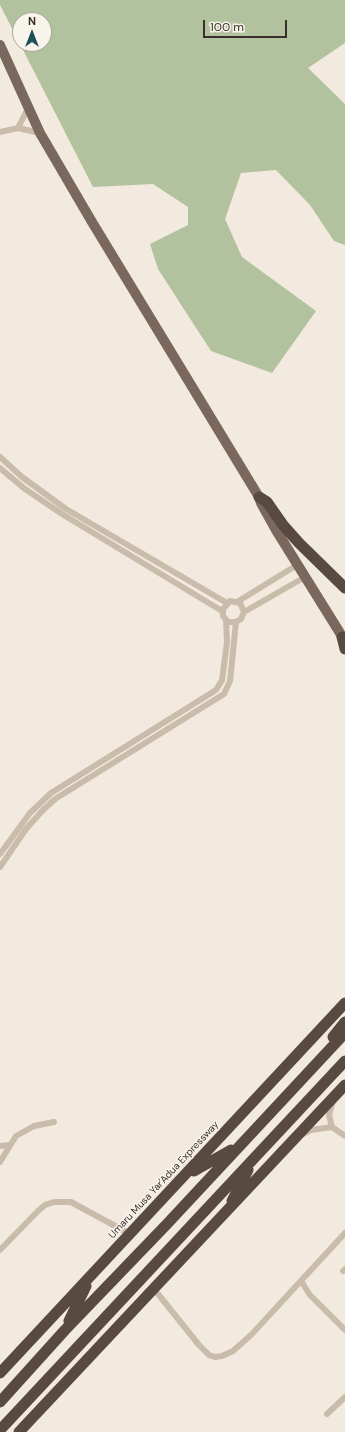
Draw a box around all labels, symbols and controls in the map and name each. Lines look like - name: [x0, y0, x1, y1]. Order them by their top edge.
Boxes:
- north arrow: [12, 12, 52, 52]
- scale bar: [205, 12, 289, 38]
- text: N: [28, 14, 36, 28]
- text: 100 m: [210, 19, 244, 35]
- street label: Umaru Musa Yar'Adua Expressway: [106, 1119, 222, 1241]

